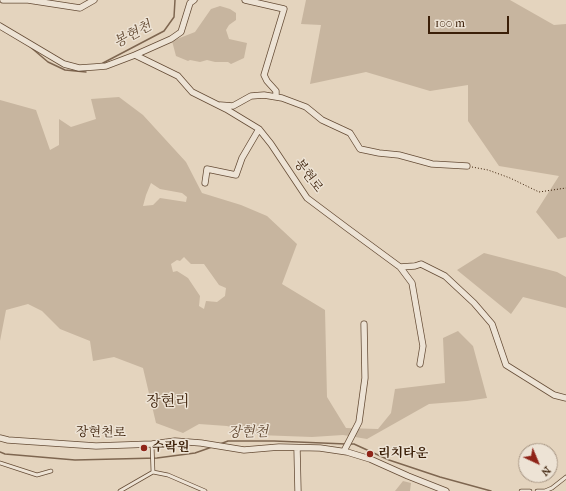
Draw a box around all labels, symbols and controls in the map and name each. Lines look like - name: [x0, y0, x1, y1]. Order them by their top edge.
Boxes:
- scale bar: [430, 8, 511, 34]
- text: 100 m: [435, 16, 465, 30]
- water label: 봉현천: [111, 18, 155, 52]
- street label: 봉현로: [290, 156, 326, 196]
- district label: 장현리: [146, 393, 190, 411]
- water label: 장현천: [228, 424, 268, 442]
- street label: 장현천로: [76, 425, 126, 441]
- place label: 수락원: [152, 440, 190, 456]
- marker: 수락원: [139, 443, 149, 453]
- north arrow: [518, 443, 558, 483]
- place label: 리치타운: [378, 446, 428, 462]
- marker: 리치타운: [365, 449, 375, 459]
- text: N: [538, 464, 554, 479]

